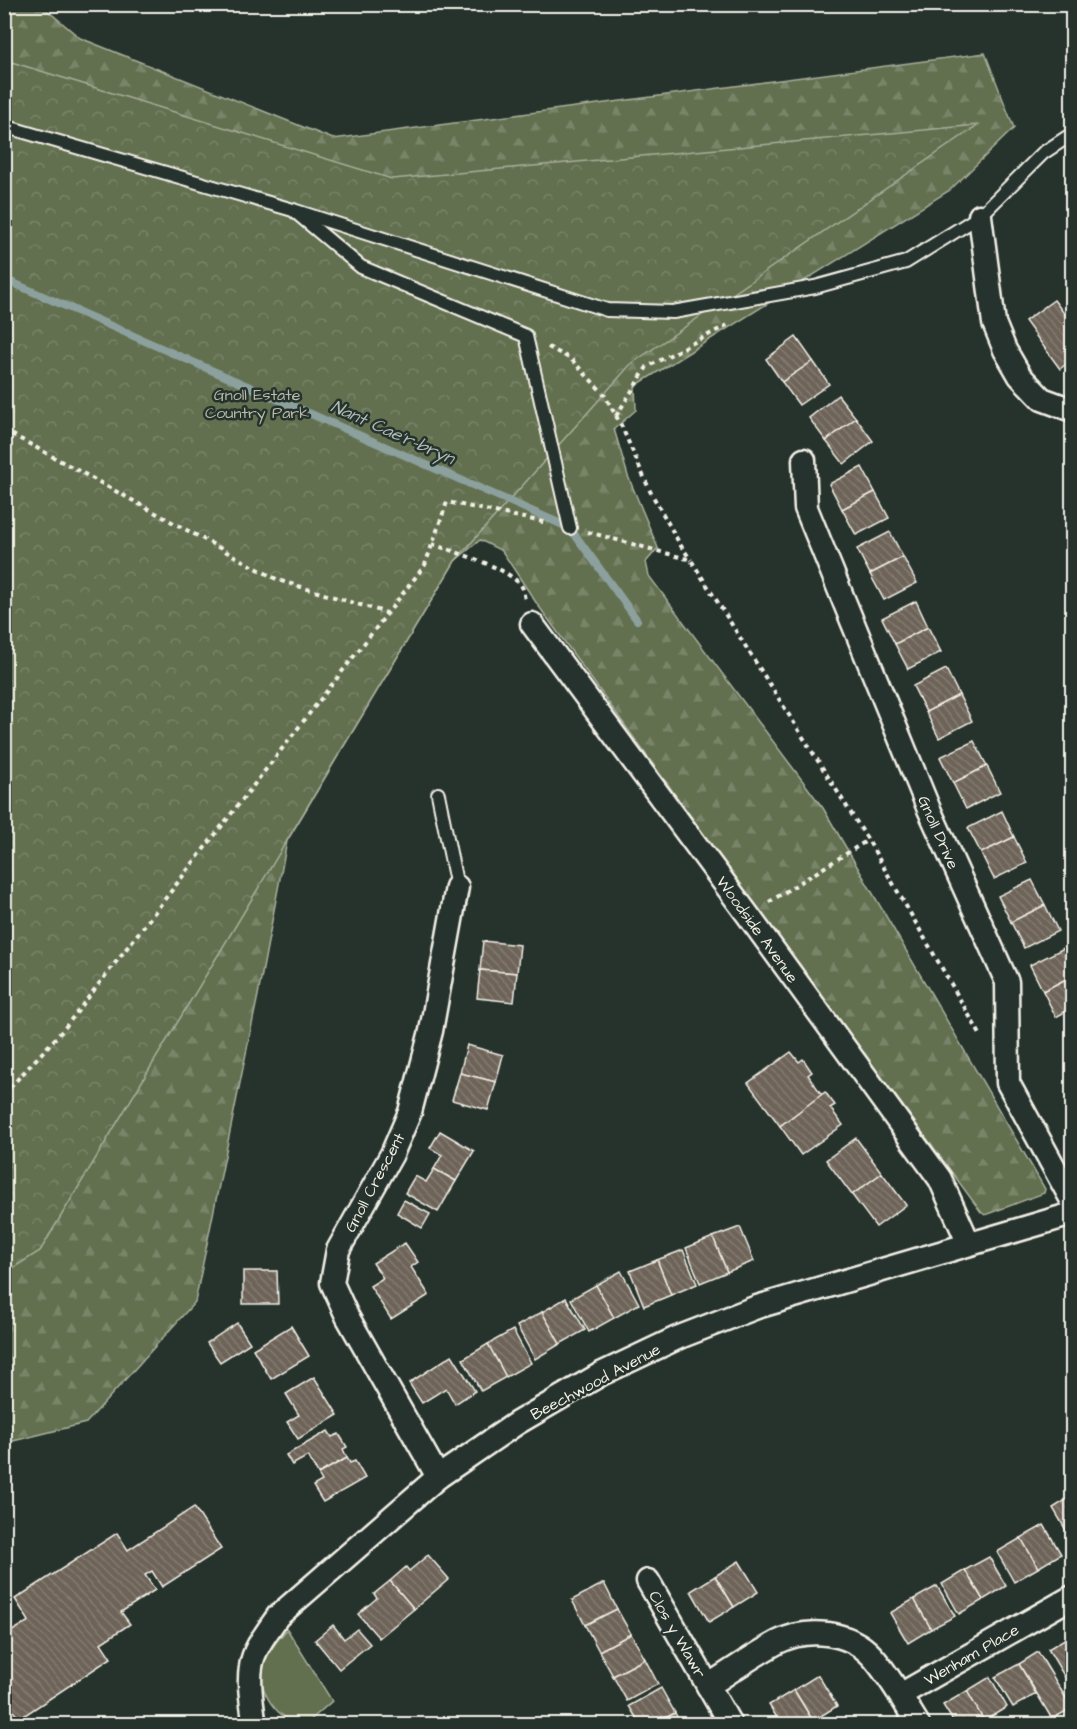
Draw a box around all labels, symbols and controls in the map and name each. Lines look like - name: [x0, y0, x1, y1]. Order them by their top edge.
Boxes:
- park label: Gnoll Estate Country Park: [205, 384, 309, 425]
- water label: Nant Cae'r-bryn: [327, 394, 460, 473]
- street label: Gnoll Drive: [912, 792, 964, 873]
- street label: Woodside Avenue: [711, 872, 804, 988]
- street label: Gnoll Crescent: [339, 1128, 411, 1236]
- street label: Beechwood Avenue: [527, 1338, 665, 1425]
- street label: Clos y Wawr: [642, 1587, 711, 1683]
- street label: Wenham Place: [920, 1619, 1023, 1691]

